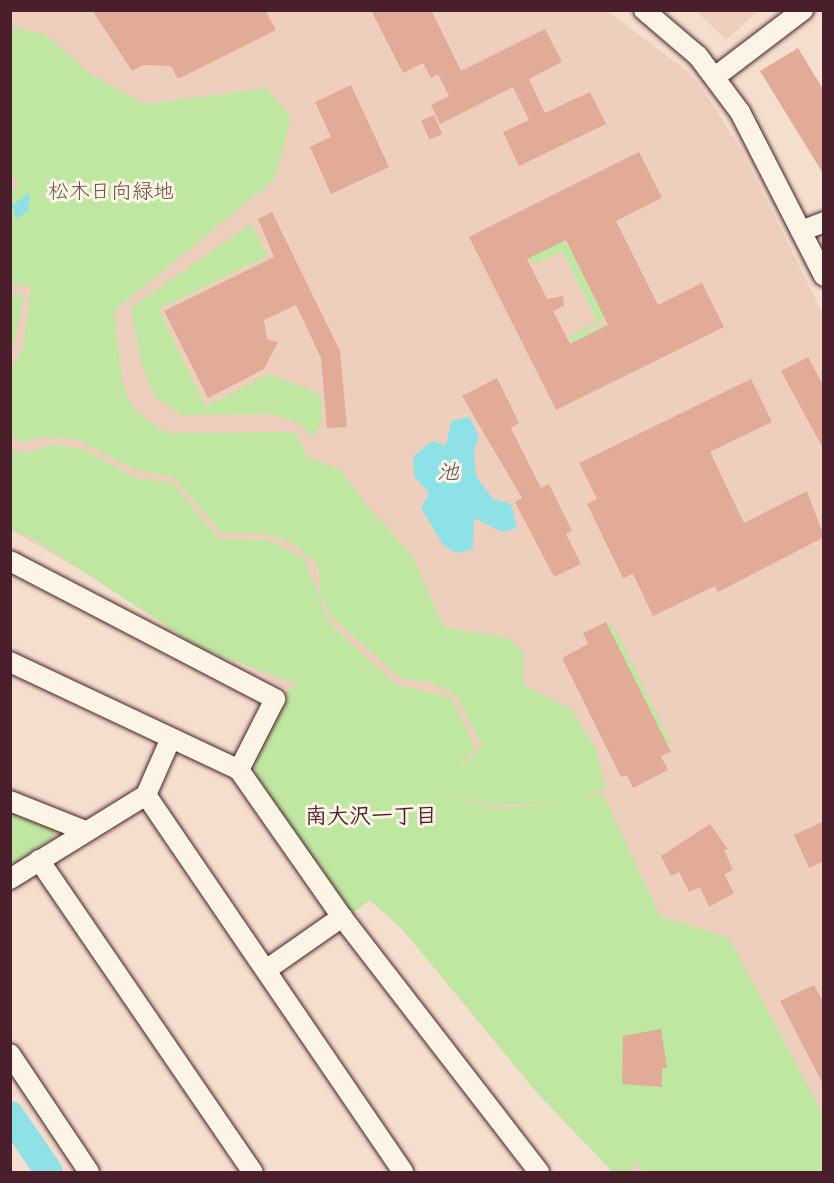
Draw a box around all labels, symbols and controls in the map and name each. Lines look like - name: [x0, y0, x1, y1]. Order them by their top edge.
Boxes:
- park label: 松木日向緑地: [48, 179, 174, 205]
- water label: 池: [437, 460, 459, 486]
- district label: 南大沢一丁目: [305, 804, 437, 830]

